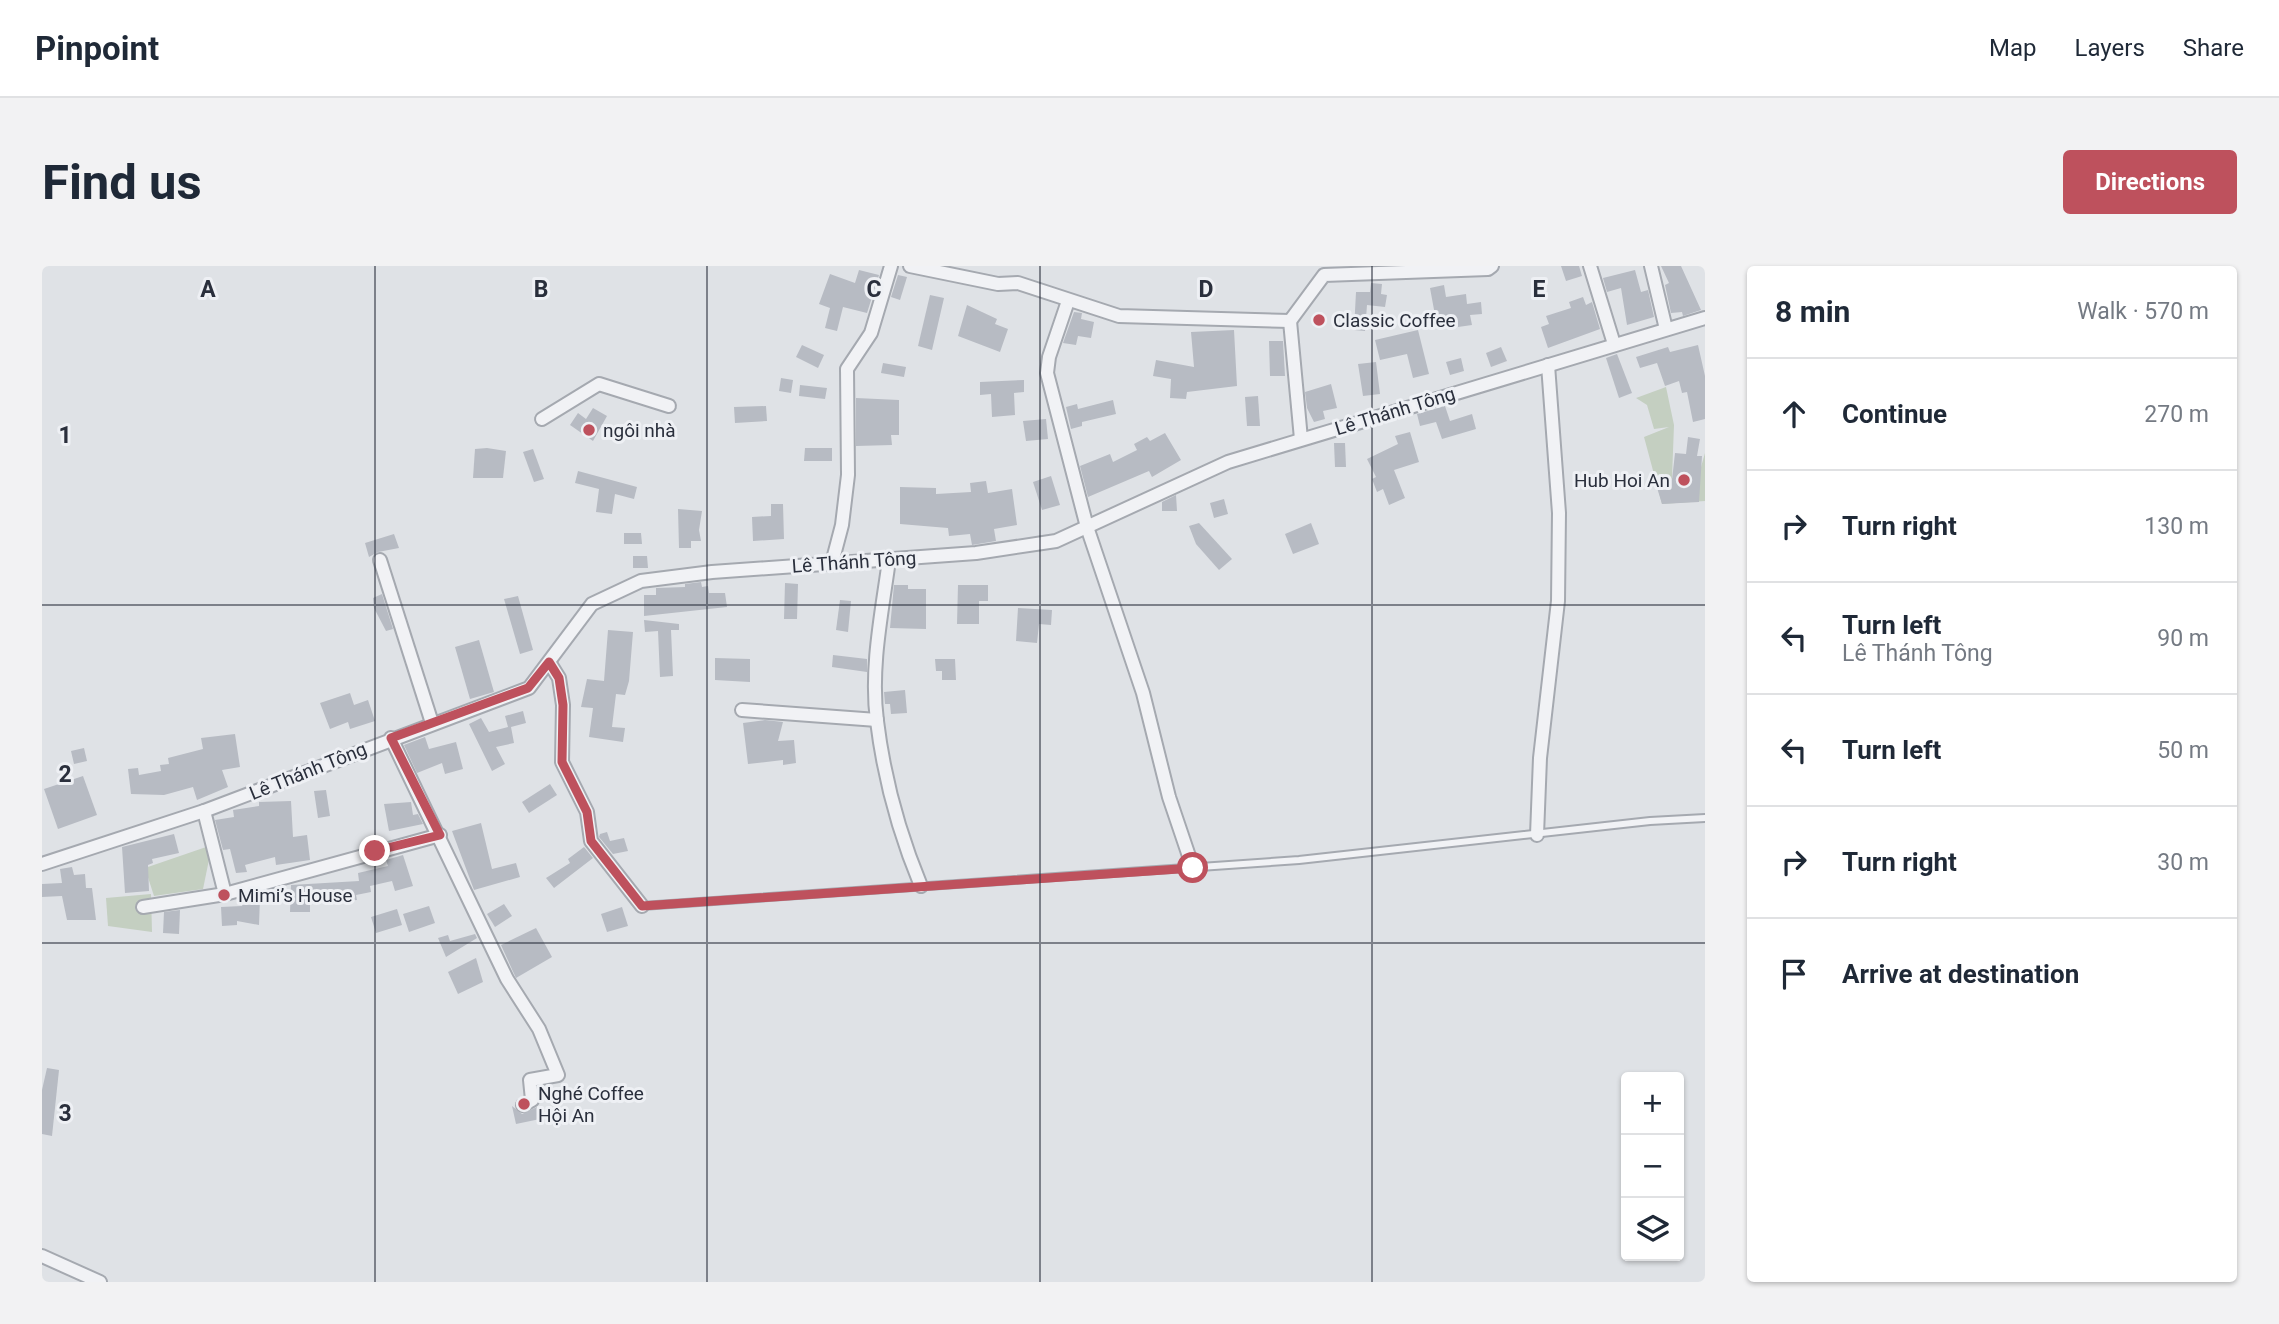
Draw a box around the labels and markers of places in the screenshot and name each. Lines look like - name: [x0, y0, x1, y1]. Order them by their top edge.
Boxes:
- place label: Classic Coffee: [1333, 309, 1456, 332]
- marker: Classic Coffee: [1311, 312, 1327, 328]
- place label: ngôi nhà: [603, 419, 676, 442]
- marker: ngôi nhà: [581, 422, 597, 438]
- place label: Hub Hoi An: [1574, 469, 1670, 492]
- marker: Hub Hoi An: [1676, 472, 1692, 488]
- place label: Mimi’s House: [238, 884, 353, 907]
- marker: Mimi’s House: [216, 887, 232, 903]
- place label: Nghé Coffee Hội An: [538, 1082, 644, 1127]
- marker: Nghé Coffee Hội An: [516, 1096, 532, 1112]

